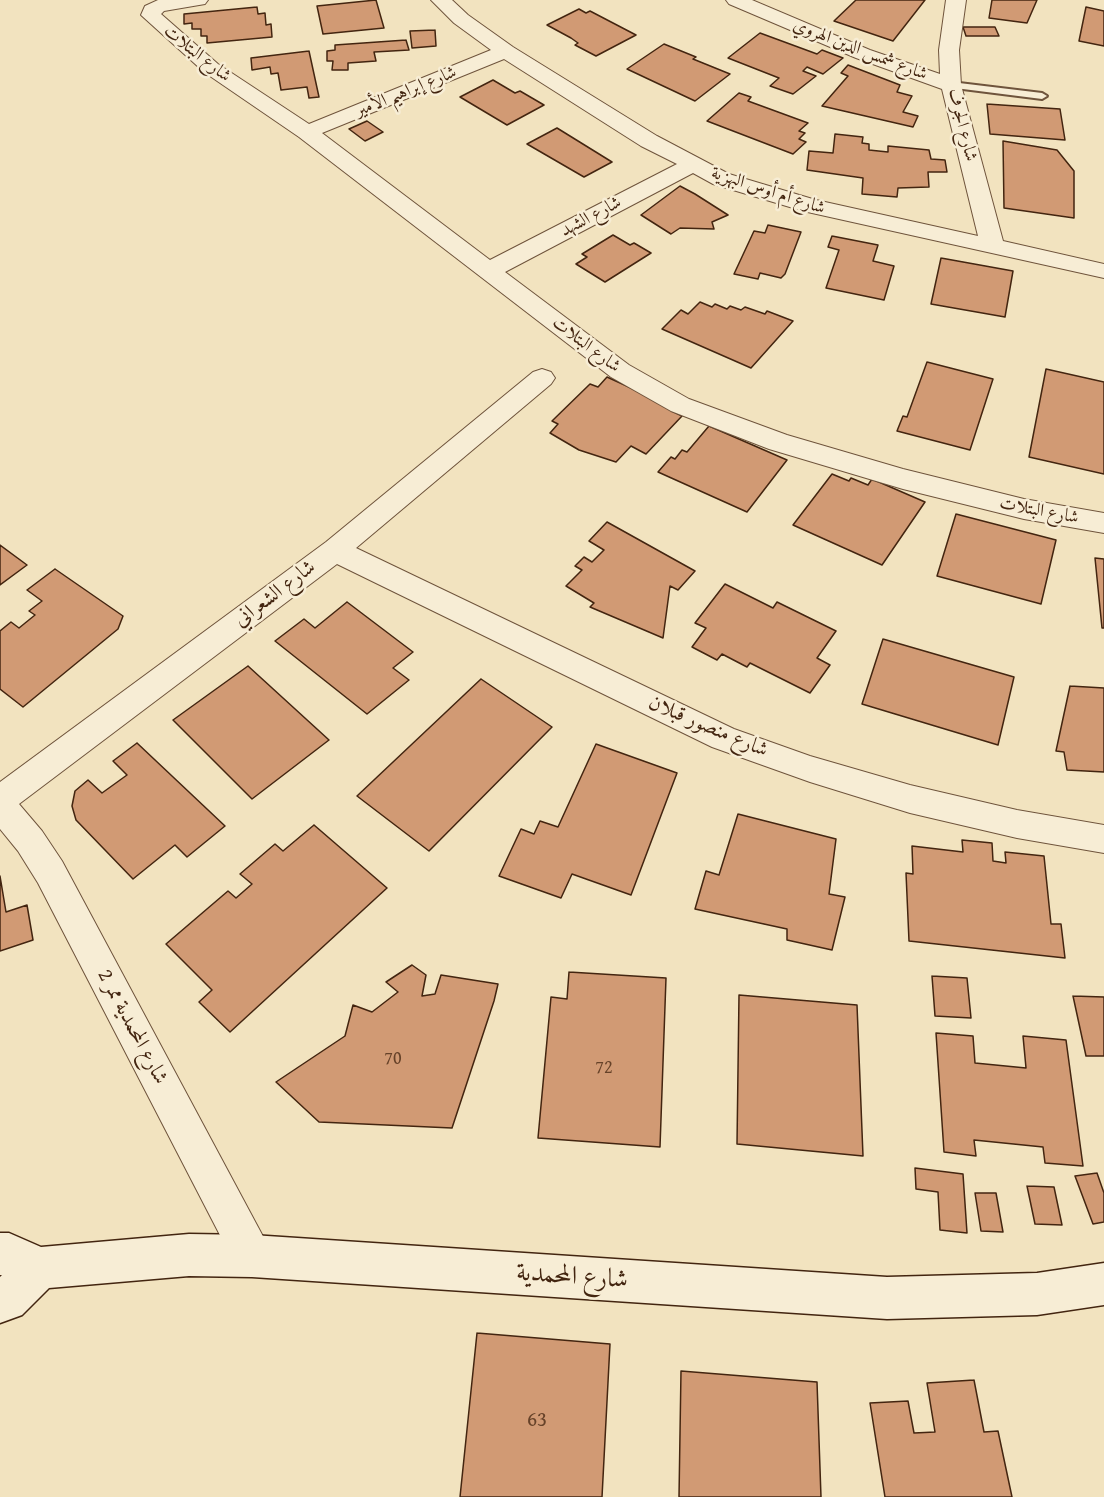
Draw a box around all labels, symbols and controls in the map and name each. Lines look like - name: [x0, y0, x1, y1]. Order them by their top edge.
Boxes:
- street label: شارع شمس الدين الهروي: [790, 14, 930, 86]
- street label: شارع البتلات: [159, 21, 235, 87]
- street label: شارع إبراهيم الأمير: [352, 62, 460, 122]
- street label: شارع الجرف: [943, 86, 981, 164]
- street label: شارع أم أوس البهزية: [708, 162, 828, 220]
- street label: شارع الشهد: [557, 192, 625, 242]
- street label: شارع البتلات: [547, 312, 625, 378]
- street label: شارع البتلات: [998, 493, 1080, 529]
- street label: شارع الشعراني: [229, 555, 321, 633]
- street label: شارع منصور قبلان: [644, 690, 772, 764]
- street label: شارع المحمدية ممر 2: [91, 965, 173, 1089]
- house number: 70: [384, 1048, 402, 1070]
- house number: 72: [595, 1057, 613, 1079]
- street label: شارع المحمدية: [515, 1258, 629, 1296]
- house number: 63: [527, 1408, 547, 1434]

